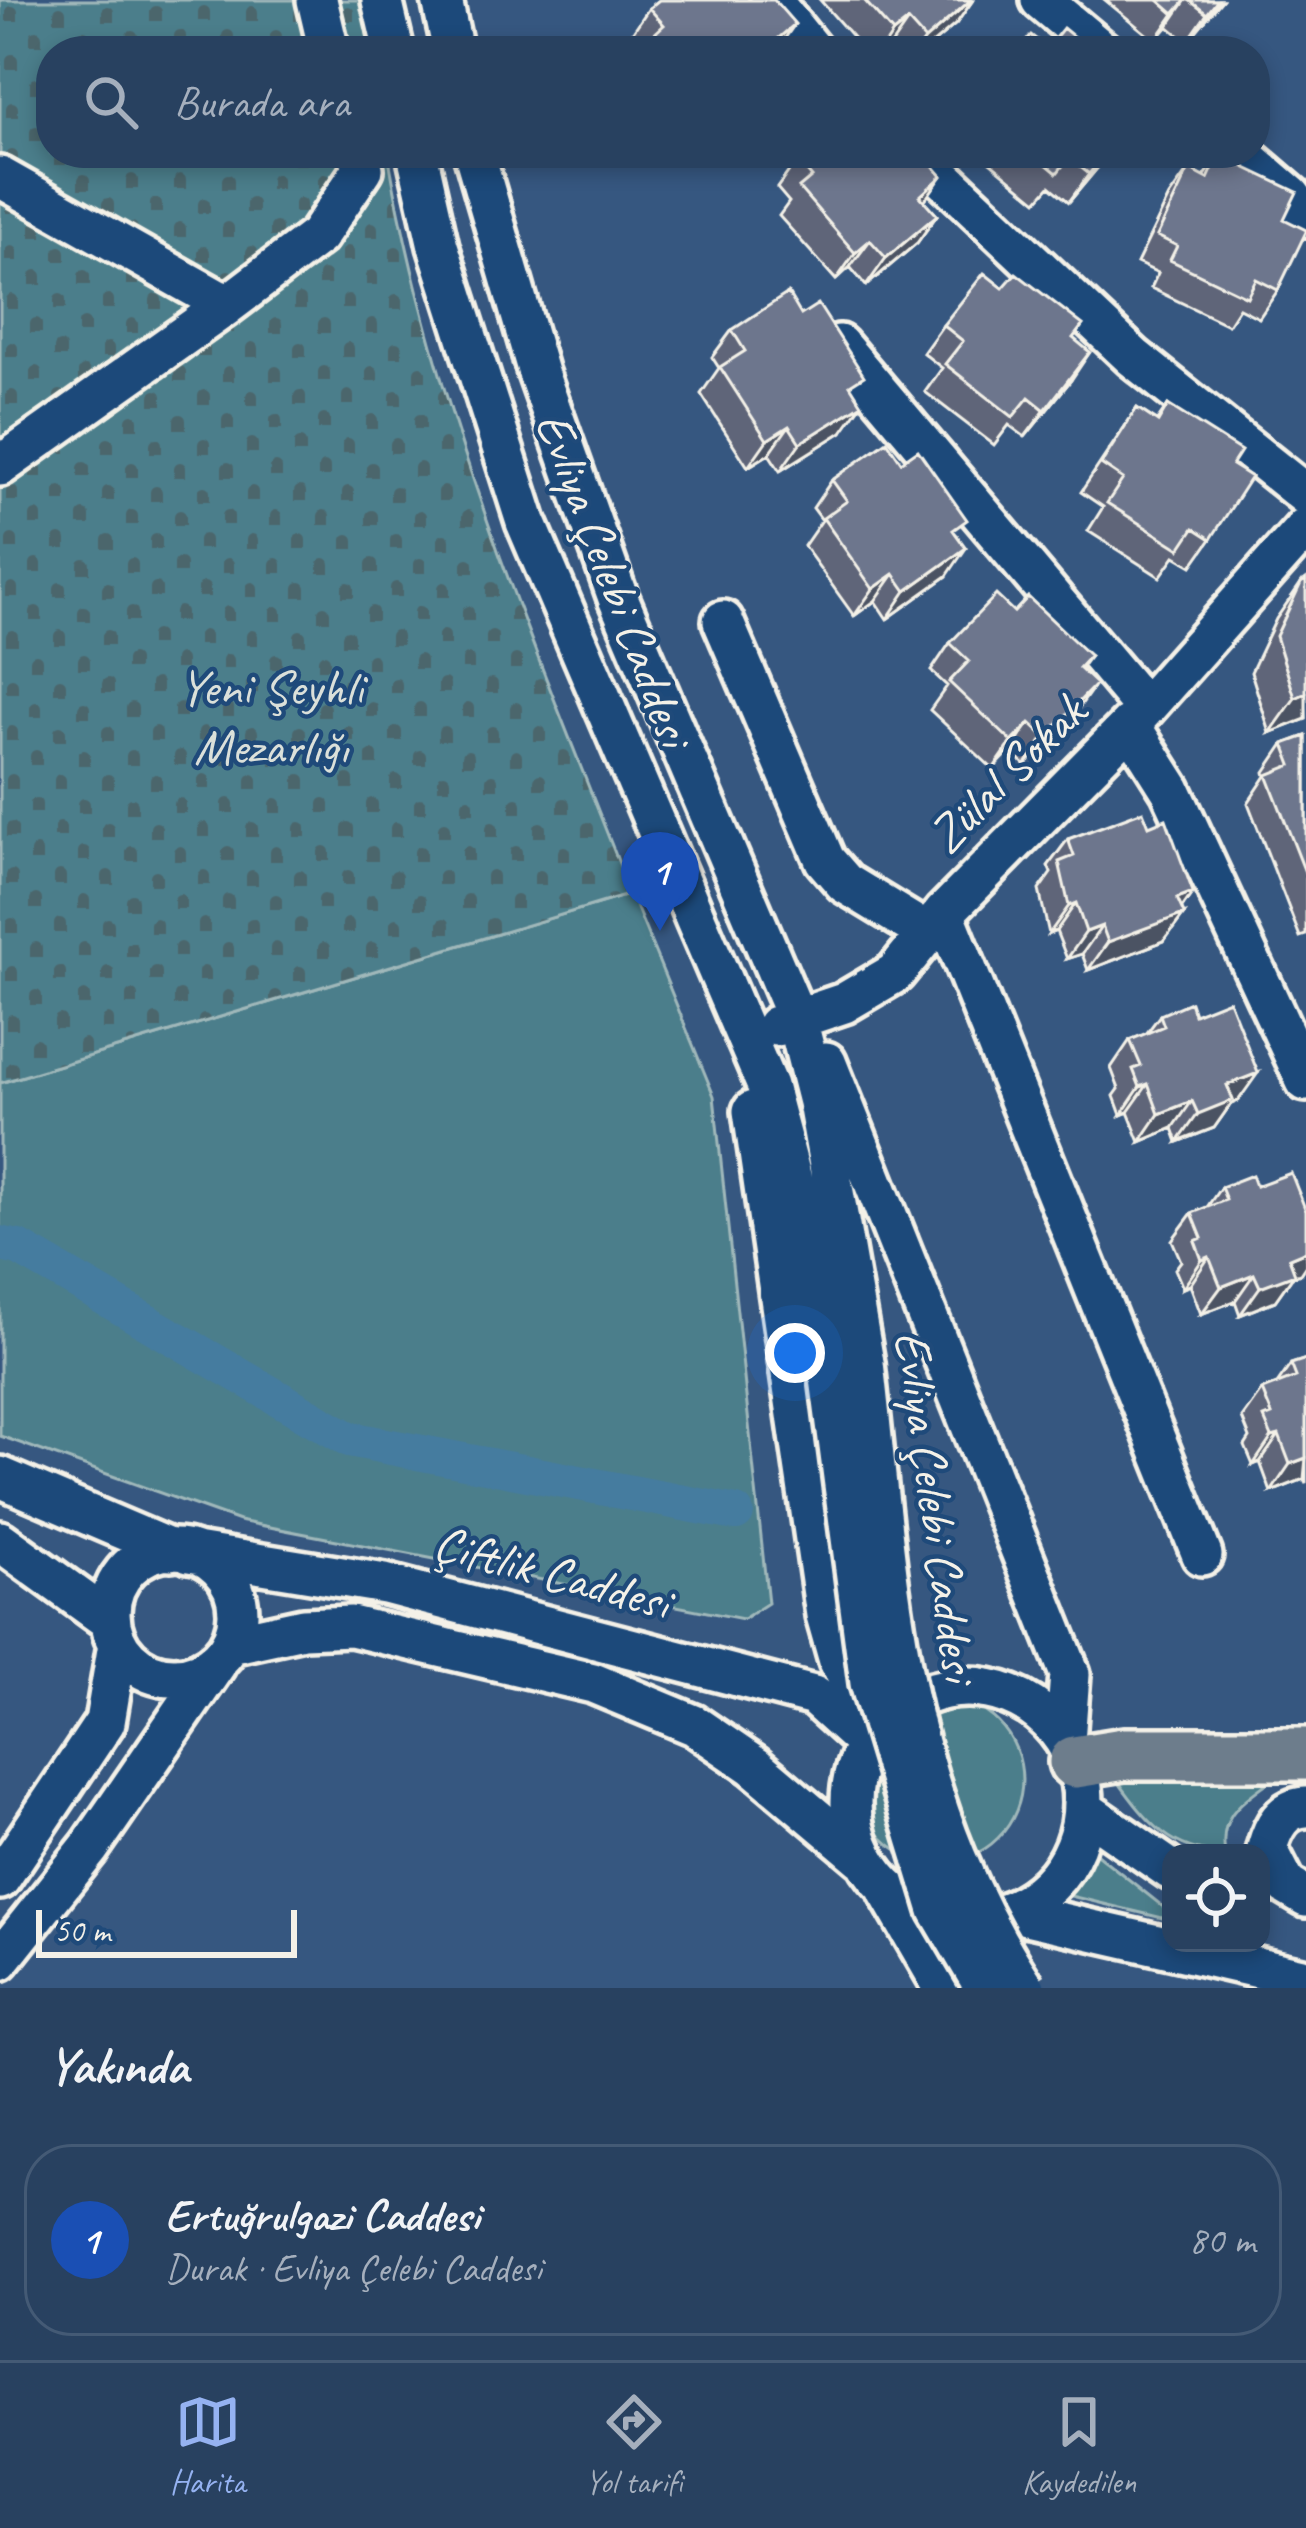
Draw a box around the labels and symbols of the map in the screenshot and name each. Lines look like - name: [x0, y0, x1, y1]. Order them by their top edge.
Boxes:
- street label: Evliya Çelebi Caddesi: [521, 403, 709, 761]
- park label: Yeni Şeyhli Mezarlığı: [179, 655, 369, 778]
- street label: Zülal Sokak: [913, 679, 1101, 867]
- pin: 1: [621, 832, 699, 931]
- your location: [765, 1323, 825, 1383]
- street label: Evliya Çelebi Caddesi: [880, 1327, 993, 1691]
- street label: Çiftlik Caddesi: [427, 1510, 682, 1636]
- scale bar: [36, 1904, 297, 1957]

